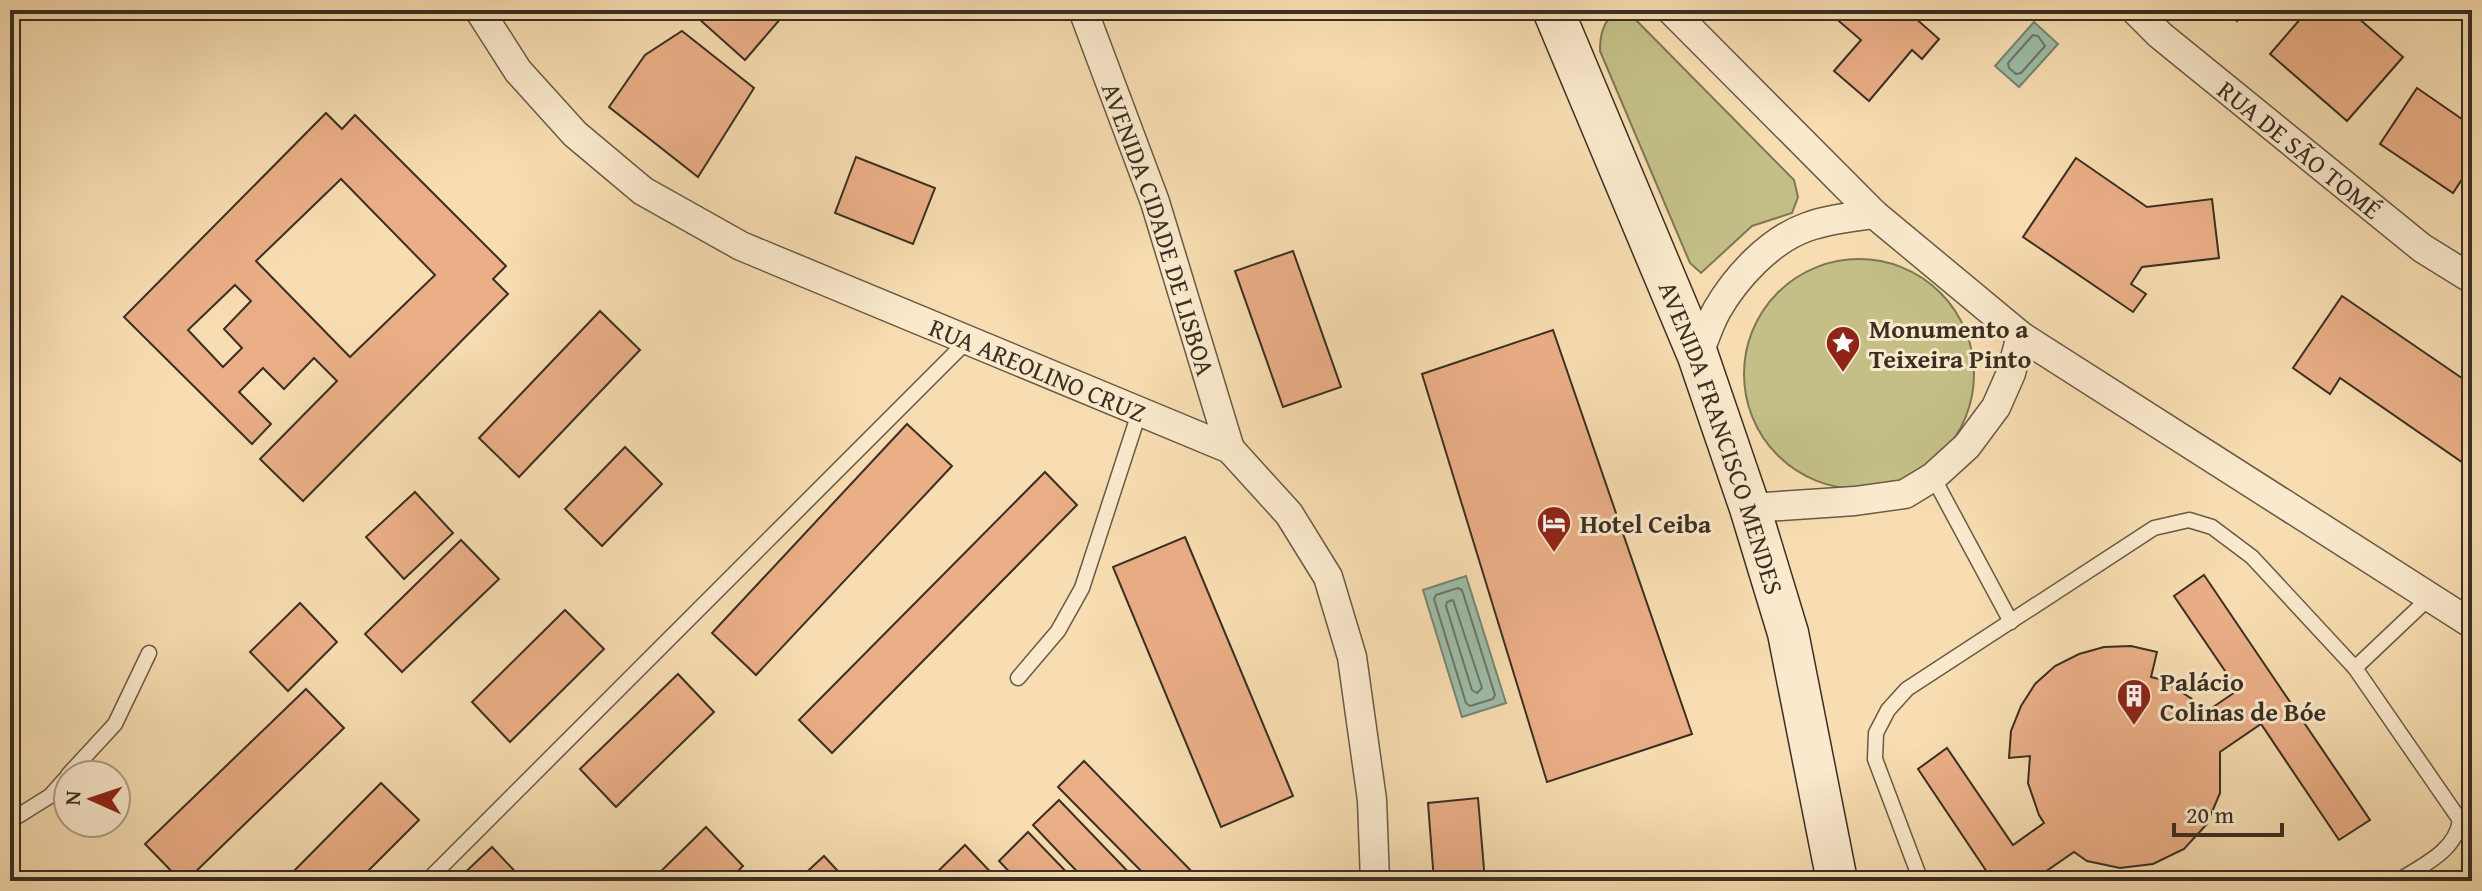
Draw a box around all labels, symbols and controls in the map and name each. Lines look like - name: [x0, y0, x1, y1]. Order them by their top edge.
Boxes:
- street label: RUA DE SÃO TOMÉ: [2210, 70, 2391, 228]
- street label: AVENIDA CIDADE DE LISBOA: [1092, 77, 1226, 380]
- street label: AVENIDA FRANCISCO MENDES: [1649, 275, 1795, 599]
- street label: RUA AREOLINO CRUZ: [924, 307, 1152, 432]
- place label: Monumento a Teixeira Pinto: [1869, 309, 2031, 378]
- place icon: Monumento a Teixeira Pinto: [1824, 324, 1862, 374]
- hotel icon: Hotel Ceiba: [1535, 504, 1573, 554]
- place label: Hotel Ceiba: [1580, 504, 1712, 543]
- place label: Palácio Colinas de Bóe: [2160, 662, 2327, 731]
- building icon: Palácio Colinas de Bóe: [2115, 677, 2153, 727]
- north arrow: [52, 759, 132, 839]
- scale bar: [2174, 787, 2282, 837]
- text: N: [56, 789, 88, 806]
- text: 20 m: [2186, 797, 2234, 832]

